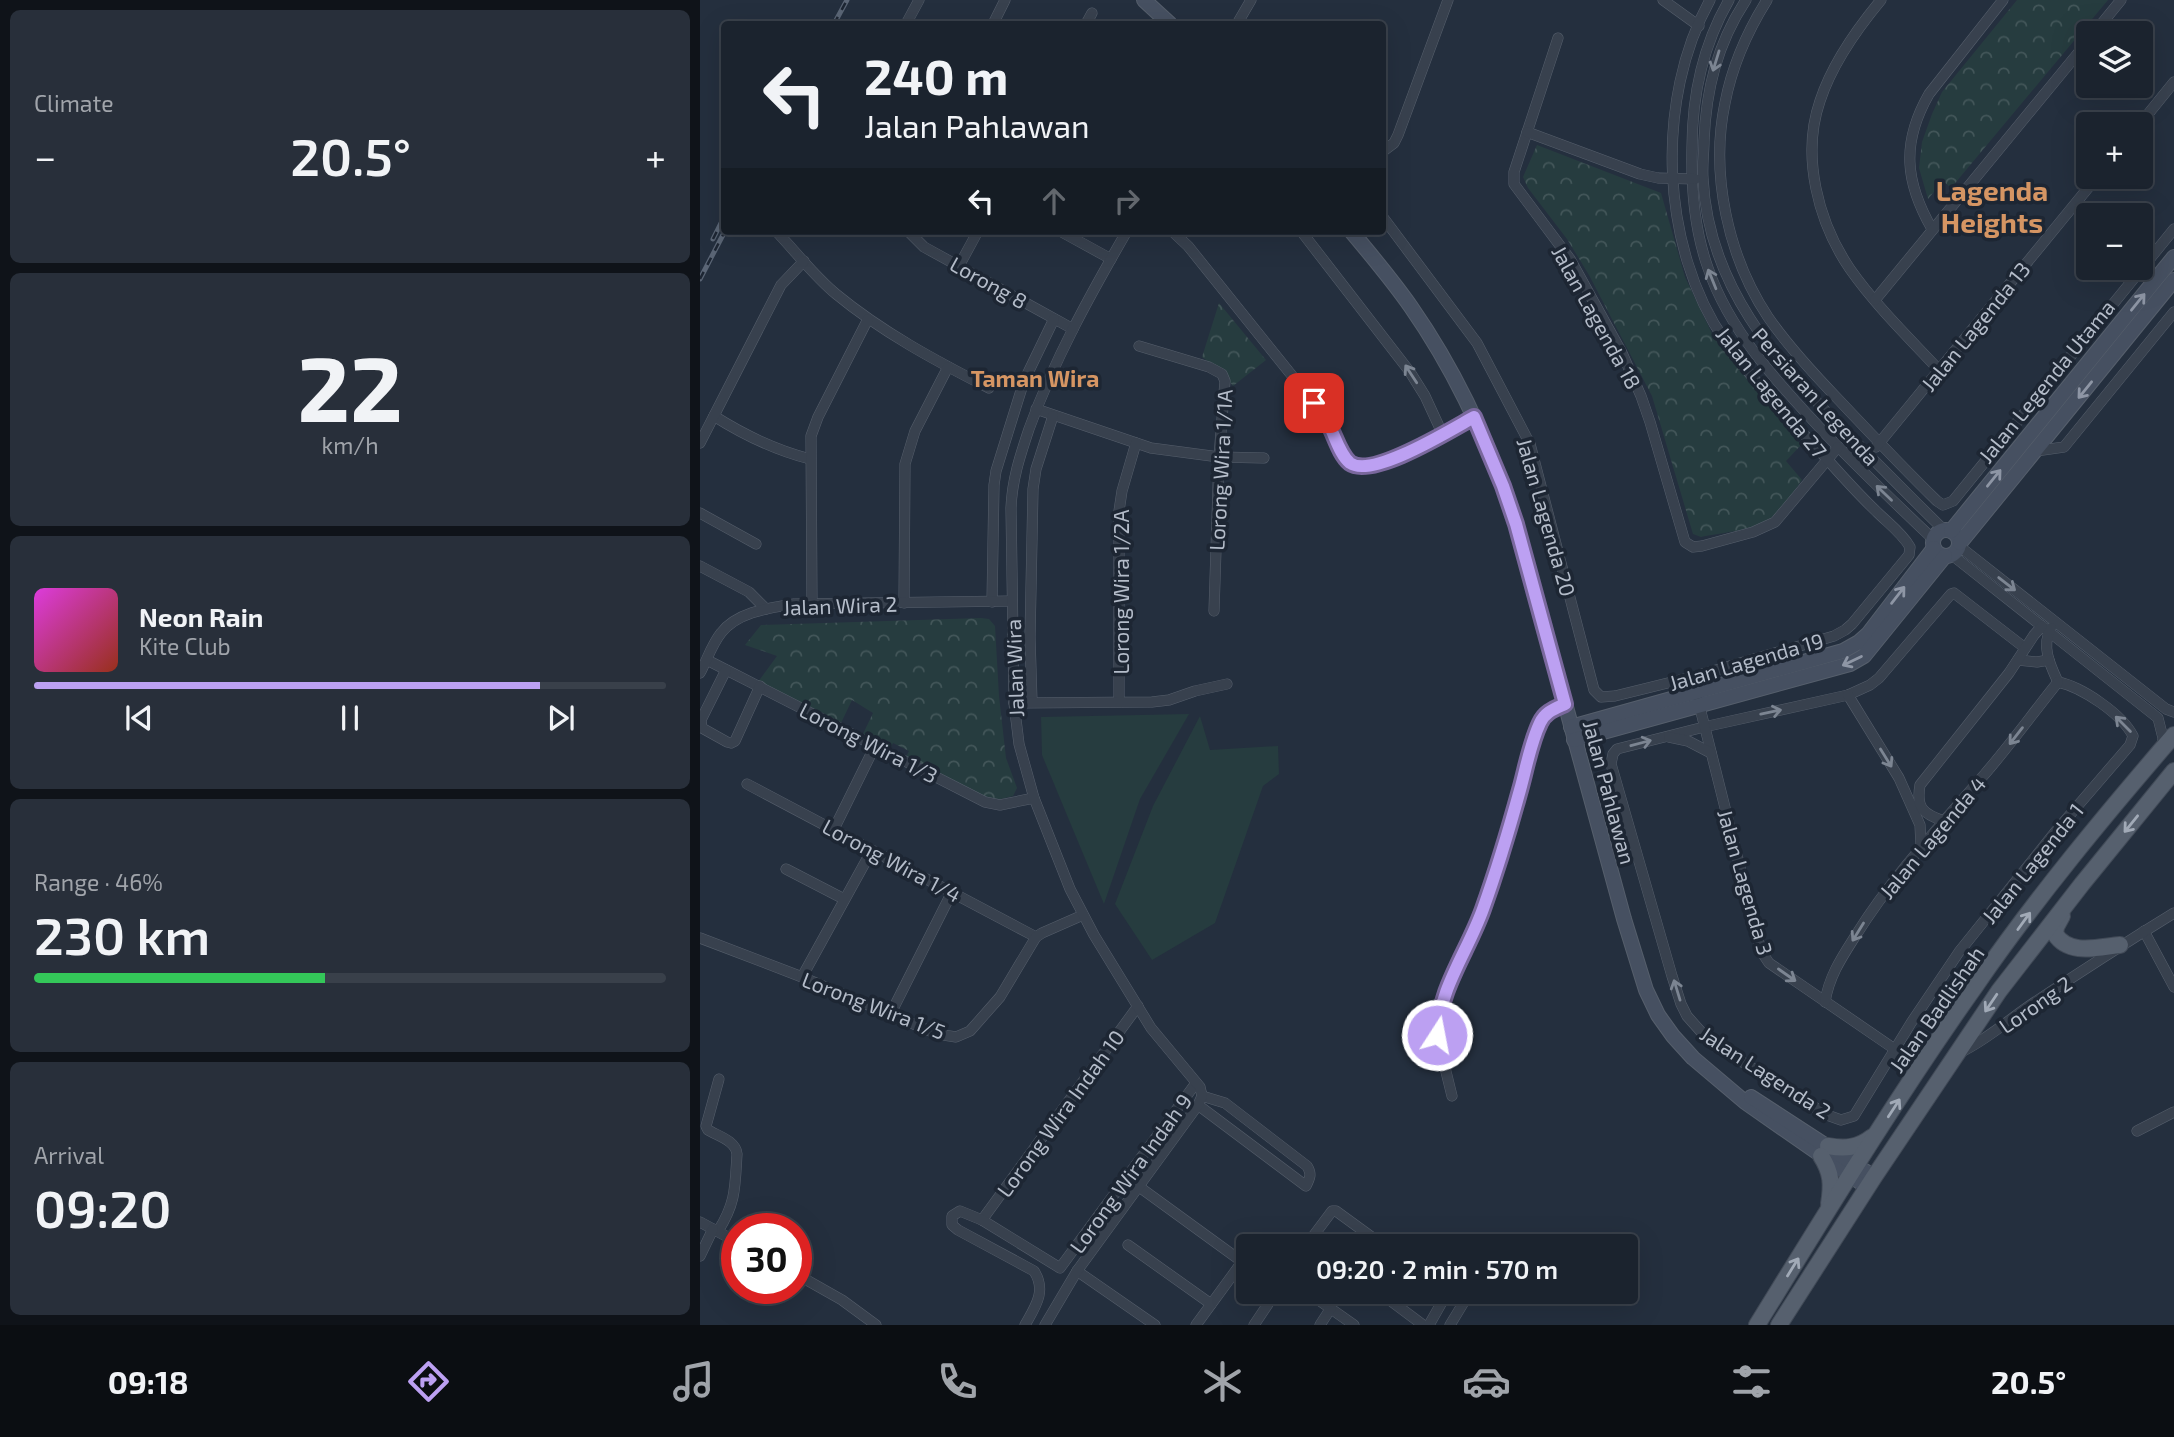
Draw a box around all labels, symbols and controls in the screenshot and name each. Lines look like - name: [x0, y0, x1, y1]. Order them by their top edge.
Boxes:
- map controls: [2076, 21, 2153, 280]
- button: layers: [2076, 21, 2153, 98]
- text: 240 m: [864, 46, 1008, 105]
- icon: left: [749, 49, 840, 140]
- one-way arrow: [1709, 50, 1722, 72]
- text: Climate: [34, 89, 114, 117]
- text: Jalan Pahlawan: [864, 106, 1090, 144]
- button: +: [2076, 112, 2153, 189]
- text: 20.5°: [290, 124, 411, 186]
- text: −: [34, 133, 56, 179]
- text: +: [645, 133, 666, 179]
- district label: Lagenda Heights: [1936, 173, 2048, 239]
- icon: left: [962, 182, 1000, 220]
- icon: ahead: [1035, 182, 1073, 220]
- icon: right: [1108, 182, 1146, 220]
- button: −: [2076, 203, 2153, 280]
- street label: Jalan Lagenda 18: [1547, 241, 1647, 393]
- street label: Lorong 8: [946, 251, 1032, 313]
- street label: Jalan Lagenda 13: [1915, 256, 2035, 396]
- one-way arrow: [1705, 269, 1718, 290]
- one-way arrow: [2130, 293, 2146, 311]
- street label: Jalan Legenda Utama: [1973, 295, 2119, 467]
- street label: Jalan Lagenda 27: [1711, 321, 1833, 463]
- street label: Persiaran Legenda: [1748, 322, 1884, 470]
- text: 22: [297, 331, 403, 440]
- district label: Taman Wira: [971, 364, 1099, 392]
- one-way arrow: [1404, 365, 1419, 384]
- pin: [1284, 373, 1344, 433]
- one-way arrow: [2077, 380, 2093, 398]
- icon: arrive: [1295, 384, 1333, 422]
- street label: Lorong Wira 1/1A: [1203, 389, 1237, 551]
- text: km/h: [321, 431, 379, 459]
- street label: Jalan Lagenda 20: [1512, 435, 1582, 599]
- one-way arrow: [1987, 470, 2002, 488]
- one-way arrow: [1875, 485, 1893, 501]
- street label: Lorong Wira 1/2A: [1108, 510, 1133, 674]
- one-way arrow: [1998, 576, 2016, 592]
- one-way arrow: [1890, 586, 1905, 604]
- street label: Jalan Wira 2: [782, 591, 898, 619]
- text: Neon Rain: [139, 601, 263, 632]
- street label: Jalan Wira: [1000, 619, 1028, 717]
- street label: Jalan Lagenda 19: [1666, 627, 1826, 695]
- text: Kite Club: [139, 632, 231, 660]
- one-way arrow: [1842, 655, 1863, 669]
- street label: Lorong Wira 1/3: [796, 696, 942, 788]
- icon: previous: [120, 699, 158, 737]
- icon: pause: [331, 699, 369, 737]
- icon: next: [542, 699, 580, 737]
- one-way arrow: [1759, 705, 1782, 719]
- one-way arrow: [2115, 715, 2132, 732]
- street label: Jalan Pahlawan: [1579, 717, 1641, 867]
- one-way arrow: [2008, 726, 2023, 744]
- one-way arrow: [1629, 736, 1652, 749]
- one-way arrow: [1879, 747, 1893, 767]
- street label: Jalan Lagenda 4: [1874, 771, 1990, 903]
- street label: Jalan Lagenda 1: [1976, 798, 2088, 928]
- street label: Jalan Lagenda 3: [1713, 806, 1779, 958]
- street label: Lorong Wira 1/4: [819, 813, 965, 907]
- one-way arrow: [2123, 815, 2139, 833]
- text: Range · 46%: [34, 868, 163, 896]
- text: 230 km: [34, 903, 210, 965]
- one-way arrow: [2016, 912, 2031, 931]
- one-way arrow: [1850, 922, 1864, 942]
- street label: Jalan Badlishah: [1883, 941, 1989, 1077]
- street label: Lorong Wira 1/5: [799, 966, 949, 1044]
- one-way arrow: [1776, 968, 1796, 982]
- street label: Lorong 2: [1994, 970, 2076, 1038]
- one-way arrow: [1669, 979, 1682, 1001]
- one-way arrow: [1984, 993, 1998, 1012]
- position arrow: [1400, 998, 1474, 1072]
- street label: Jalan Lagenda 2: [1696, 1020, 1836, 1124]
- street label: Lorong Wira Indah 10: [991, 1025, 1129, 1201]
- street label: Lorong Wira Indah 9: [1064, 1088, 1196, 1258]
- one-way arrow: [1886, 1099, 1901, 1118]
- text: Arrival: [34, 1141, 104, 1169]
- text: 09:20: [34, 1176, 171, 1238]
- speed limit sign: 30: [721, 1213, 812, 1304]
- text: 09:20 · 2 min · 570 m: [1316, 1253, 1558, 1284]
- one-way arrow: [1785, 1258, 1800, 1277]
- icon: directions: [404, 1357, 453, 1406]
- icon: music: [669, 1357, 718, 1406]
- icon: phone: [933, 1357, 982, 1406]
- icon: climate: [1198, 1357, 1247, 1406]
- icon: car: [1462, 1357, 1511, 1406]
- icon: filters: [1727, 1357, 1776, 1406]
- text: 09:18: [108, 1362, 189, 1400]
- text: 20.5°: [1991, 1362, 2066, 1400]

